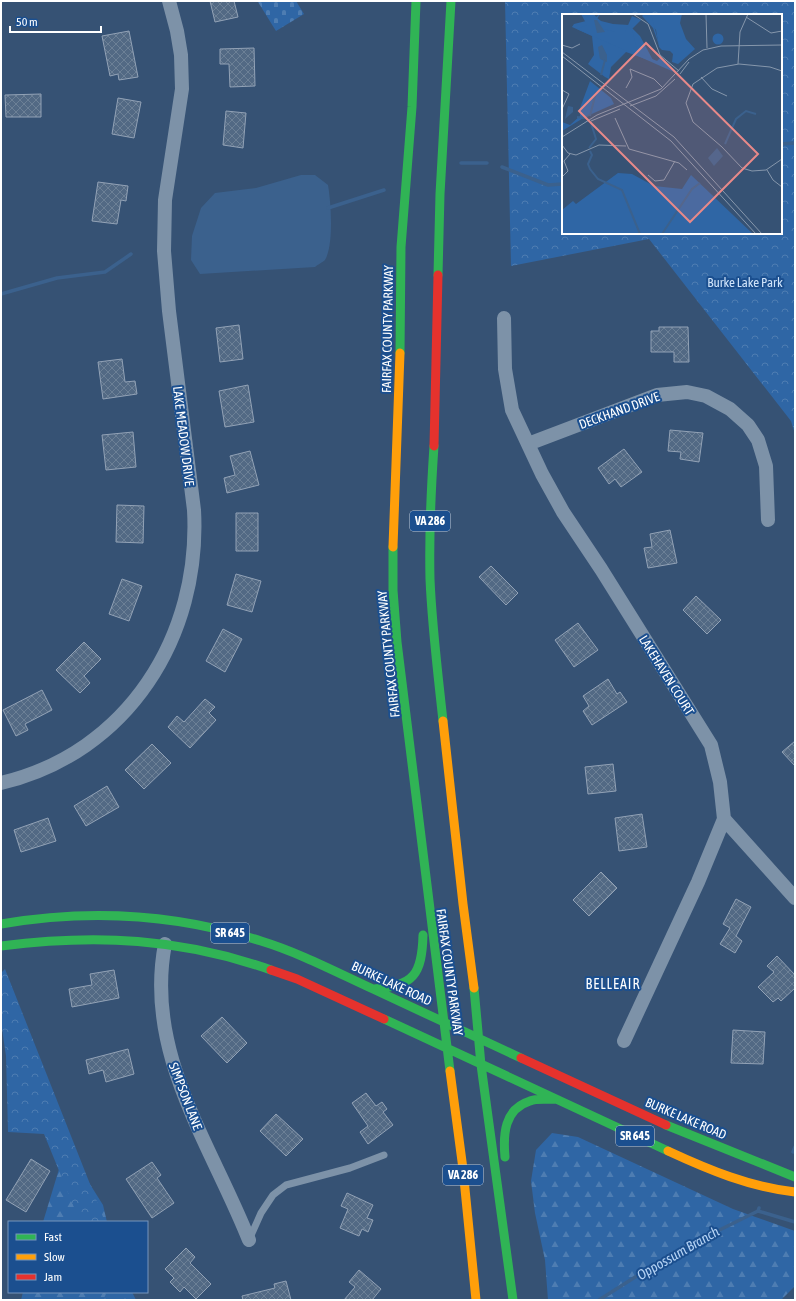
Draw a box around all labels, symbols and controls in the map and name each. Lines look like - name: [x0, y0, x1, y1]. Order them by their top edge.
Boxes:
- scale bar: [10, 8, 101, 34]
- inset map: [562, 14, 782, 234]
- text: 50 m: [16, 15, 38, 29]
- street label: FAIRFAX COUNTY PARKWAY: [379, 265, 396, 393]
- park label: Burke Lake Park: [707, 275, 783, 290]
- street label: LAKE MEADOW DRIVE: [170, 385, 197, 487]
- street label: DECKHAND DRIVE: [577, 389, 662, 432]
- road number: VA 286: [410, 511, 450, 531]
- street label: FAIRFAX COUNTY PARKWAY: [374, 589, 403, 718]
- street label: LAKEHAVEN COURT: [636, 633, 697, 718]
- street label: FAIRFAX COUNTY PARKWAY: [433, 908, 466, 1037]
- road number: SR 645: [211, 923, 249, 943]
- street label: BURKE LAKE ROAD: [349, 958, 434, 1009]
- district label: BELLEAIR: [586, 976, 640, 992]
- street label: SIMPSON LANE: [166, 1060, 205, 1132]
- street label: BURKE LAKE ROAD: [643, 1095, 729, 1142]
- road number: SR 645: [616, 1126, 654, 1146]
- road number: VA 286: [443, 1165, 483, 1185]
- legend: [8, 1221, 148, 1293]
- water label: Oppossum Branch: [634, 1223, 722, 1283]
- text: Fast: [44, 1230, 62, 1244]
- text: Slow: [44, 1250, 65, 1264]
- text: Jam: [44, 1270, 62, 1284]

